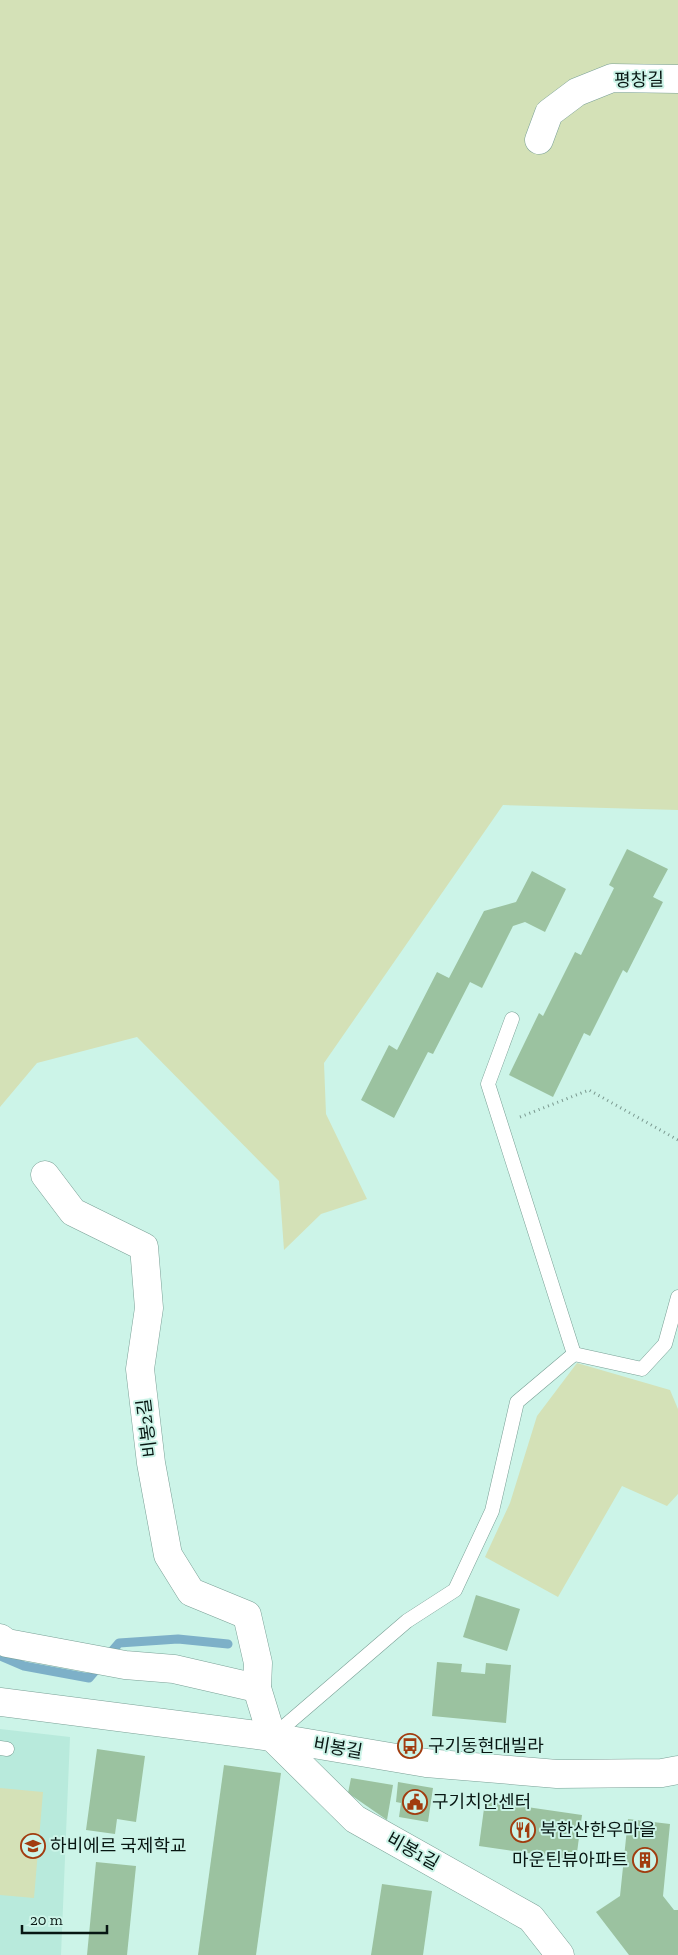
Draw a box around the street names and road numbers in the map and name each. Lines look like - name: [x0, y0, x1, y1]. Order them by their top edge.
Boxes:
- street label: 평창길: [614, 69, 664, 91]
- street label: 비봉2길: [132, 1397, 162, 1459]
- street label: 비봉길: [312, 1733, 364, 1763]
- street label: 비봉1길: [383, 1828, 443, 1874]

